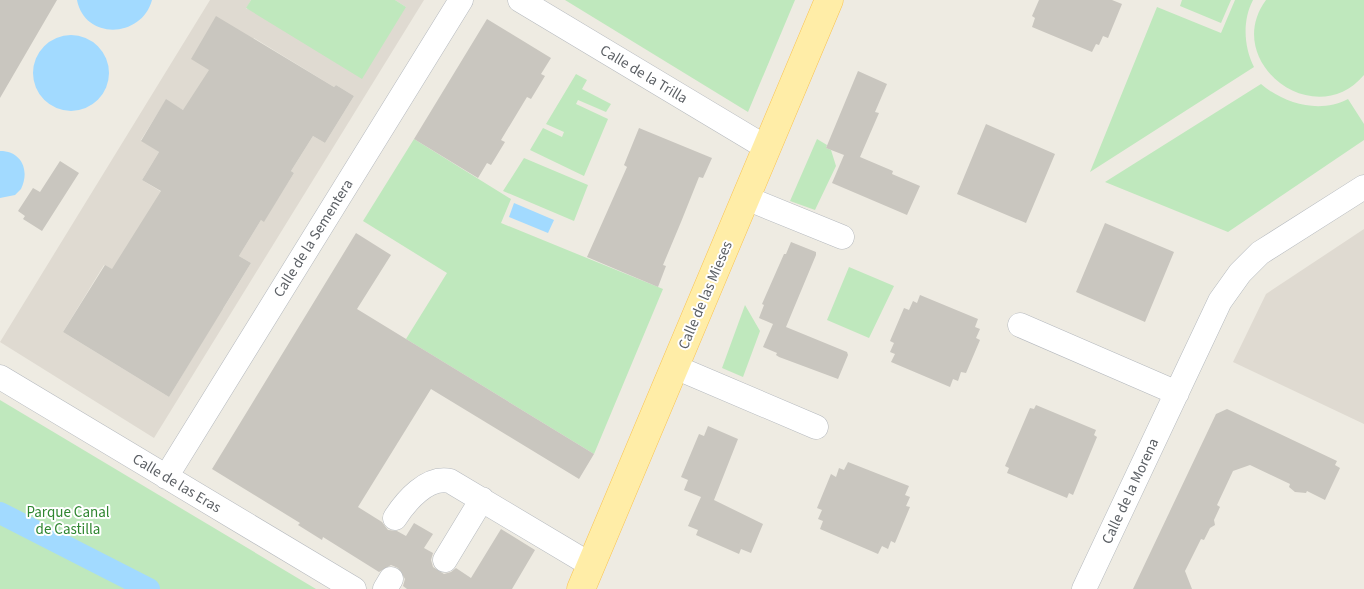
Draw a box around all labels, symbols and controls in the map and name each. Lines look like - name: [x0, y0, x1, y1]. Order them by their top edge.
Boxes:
- street label: Calle de la Trilla: [596, 40, 692, 109]
- street label: Calle de la Sementera: [269, 175, 358, 301]
- street label: Calle de las Mieses: [673, 238, 738, 353]
- street label: Calle de la Morena: [1097, 435, 1164, 548]
- street label: Calle de las Eras: [128, 449, 225, 518]
- park label: Parque Canal de Castilla: [26, 502, 110, 540]

